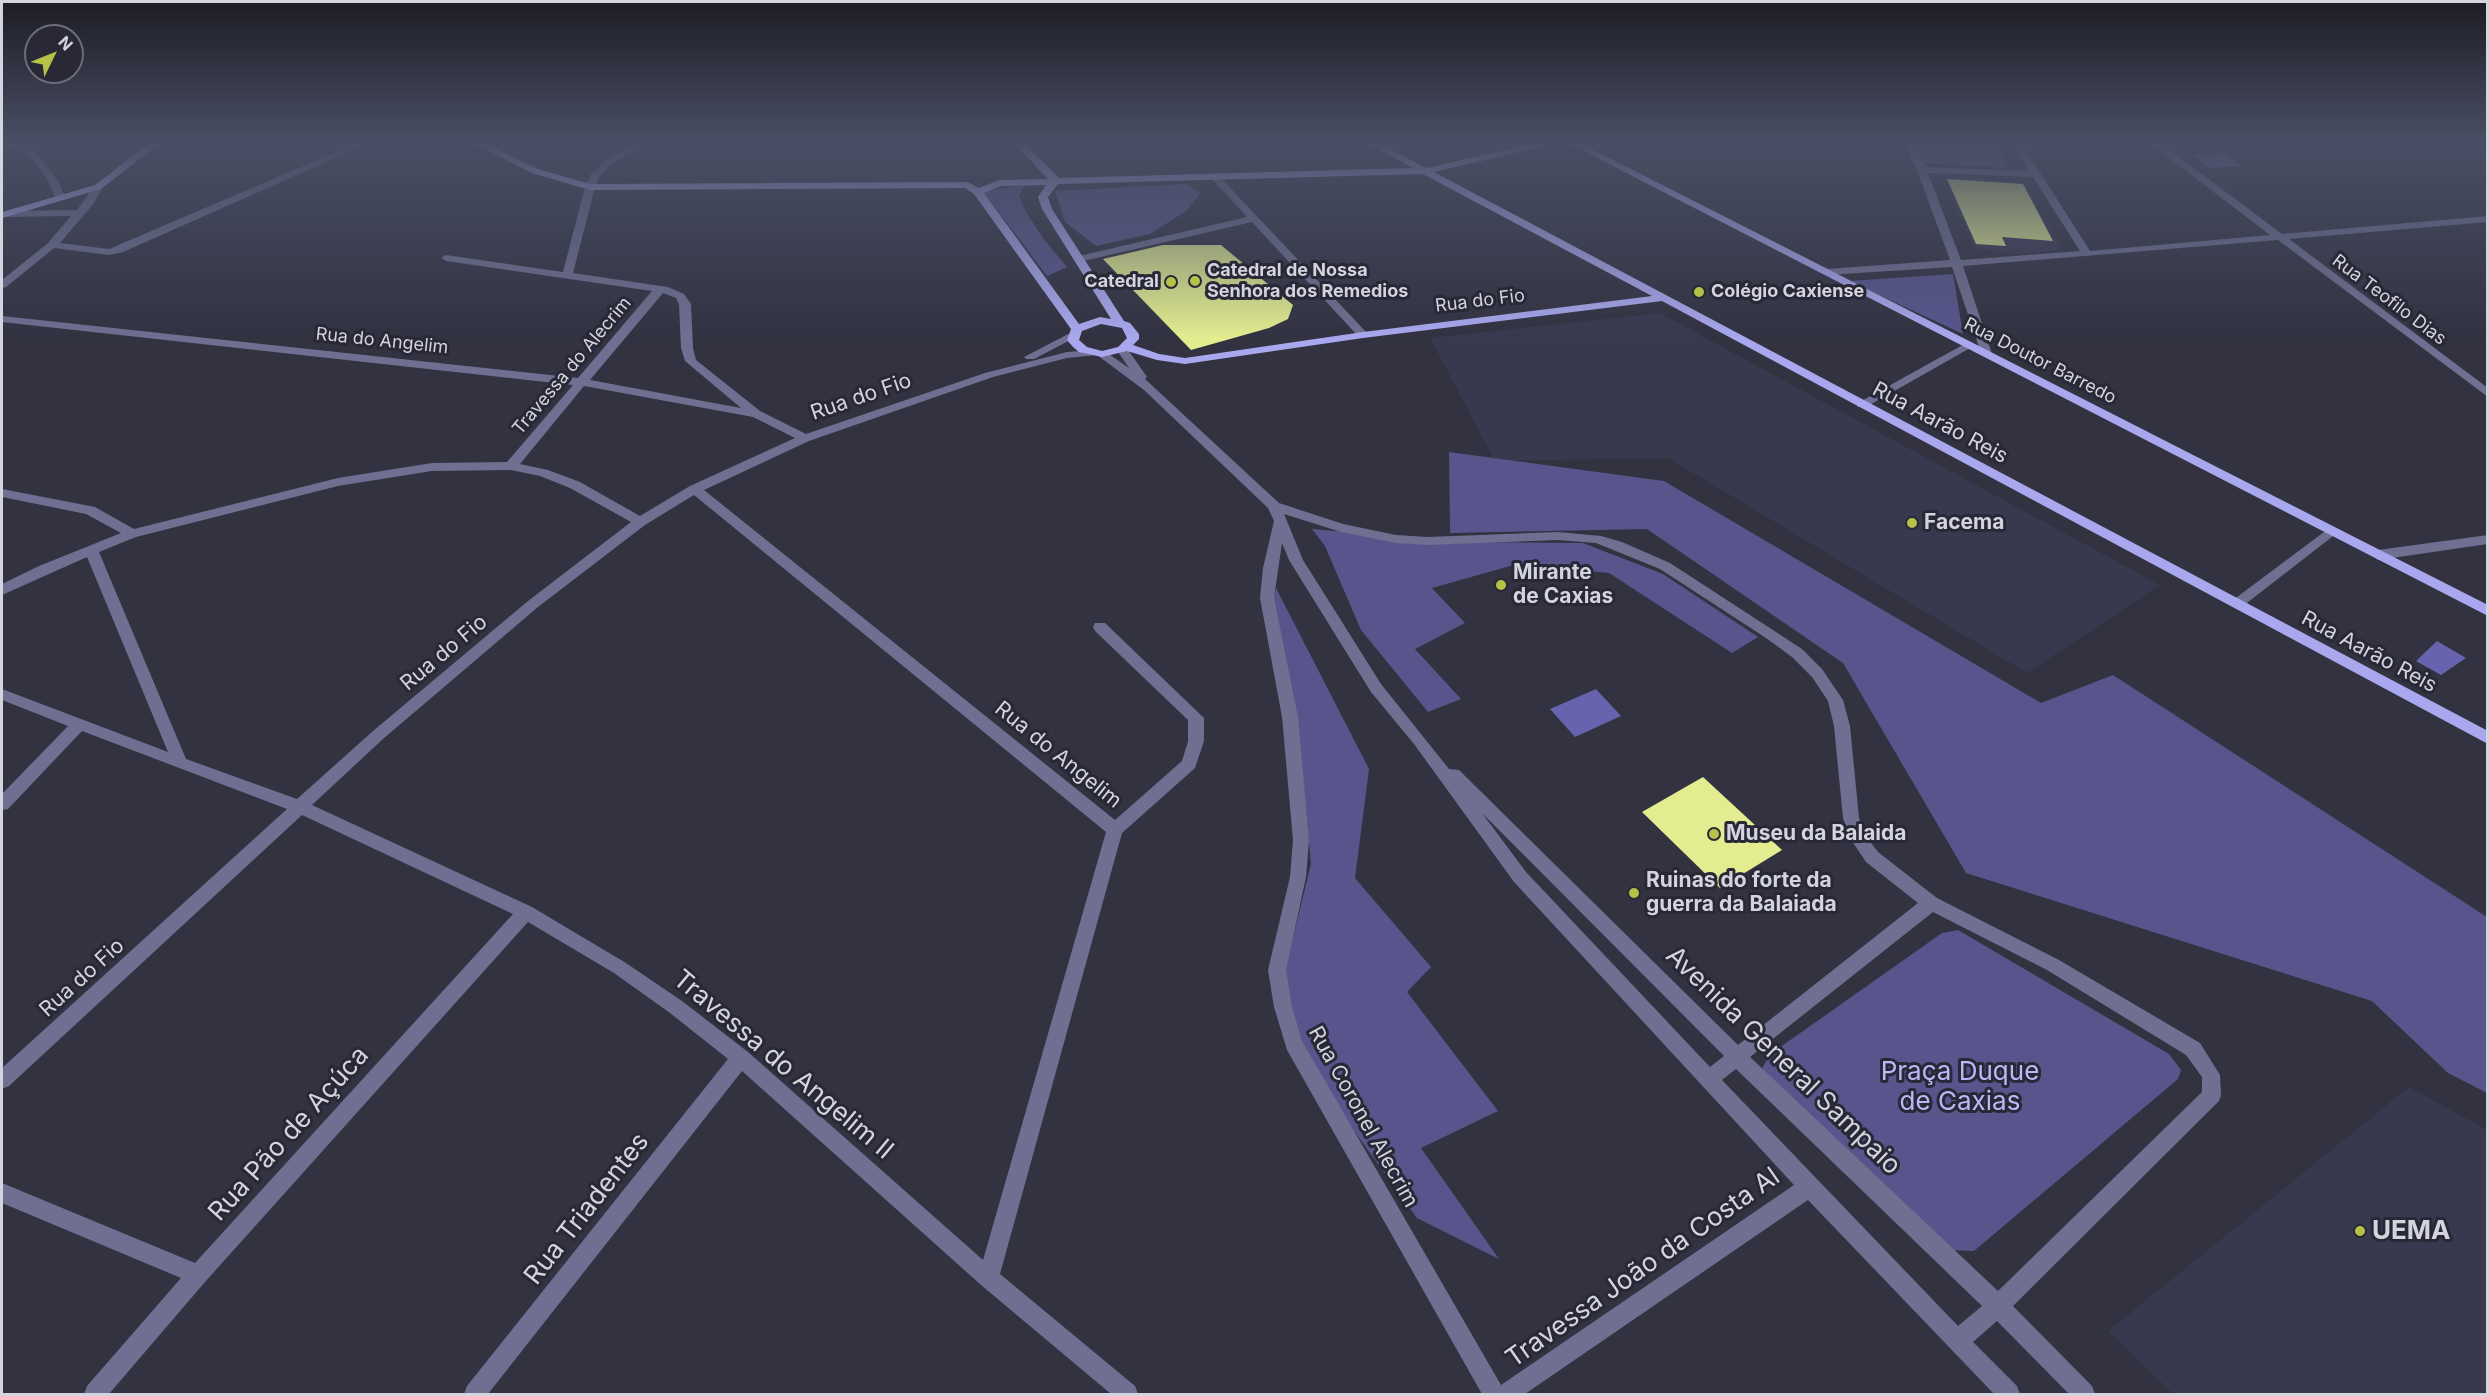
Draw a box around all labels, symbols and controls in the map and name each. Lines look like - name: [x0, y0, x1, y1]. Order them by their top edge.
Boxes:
- north arrow: [24, 24, 84, 84]
- text: N: [54, 32, 77, 54]
- street label: Rua Teofilo Dias: [2328, 250, 2450, 350]
- place label: Catedral de Nossa Senhora dos Remedios: [1207, 260, 1408, 302]
- place label: Catedral: [1084, 271, 1159, 293]
- marker: Catedral de Nossa Senhora dos Remedios: [1188, 274, 1202, 288]
- marker: Catedral: [1164, 275, 1178, 289]
- place label: Colégio Caxiense: [1711, 281, 1864, 303]
- street label: Rua do Fio: [1434, 285, 1526, 317]
- marker: Colégio Caxiense: [1692, 285, 1706, 299]
- street label: Travessa do Alecrim: [508, 293, 636, 439]
- street label: Rua Doutor Barredo: [1960, 313, 2120, 409]
- street label: Rua do Angelim: [315, 323, 449, 359]
- street label: Rua do Fio: [807, 368, 915, 426]
- street label: Rua Aarão Reis: [1868, 377, 2012, 469]
- place label: Facema: [1924, 510, 2004, 536]
- marker: Facema: [1905, 516, 1919, 530]
- place label: Mirante de Caxias: [1513, 560, 1613, 610]
- marker: Mirante de Caxias: [1494, 578, 1508, 592]
- street label: Rua Aarão Reis: [2297, 606, 2441, 698]
- street label: Rua do Fio: [396, 610, 492, 696]
- street label: Rua do Angelim: [990, 696, 1126, 814]
- place label: Museu da Balaida: [1726, 821, 1906, 847]
- marker: Museu da Balaida: [1707, 827, 1721, 841]
- place label: Ruinas do forte da guerra da Balaiada: [1646, 868, 1837, 918]
- marker: Ruinas do forte da guerra da Balaiada: [1627, 886, 1641, 900]
- street label: Rua do Fio: [35, 933, 129, 1023]
- street label: Avenida General Sampaio: [1659, 940, 1907, 1182]
- street label: Travessa do Angelim II: [667, 964, 899, 1166]
- street label: Rua Coronel Alecrim: [1303, 1022, 1423, 1212]
- street label: Rua Pão de Açúca: [202, 1040, 376, 1228]
- park label: Praça Duque de Caxias: [1881, 1056, 2039, 1118]
- street label: Rua Triadentes: [518, 1127, 656, 1291]
- street label: Travessa João da Costa Al: [1500, 1161, 1786, 1375]
- place label: UEMA: [2372, 1215, 2450, 1247]
- marker: UEMA: [2353, 1224, 2367, 1238]

